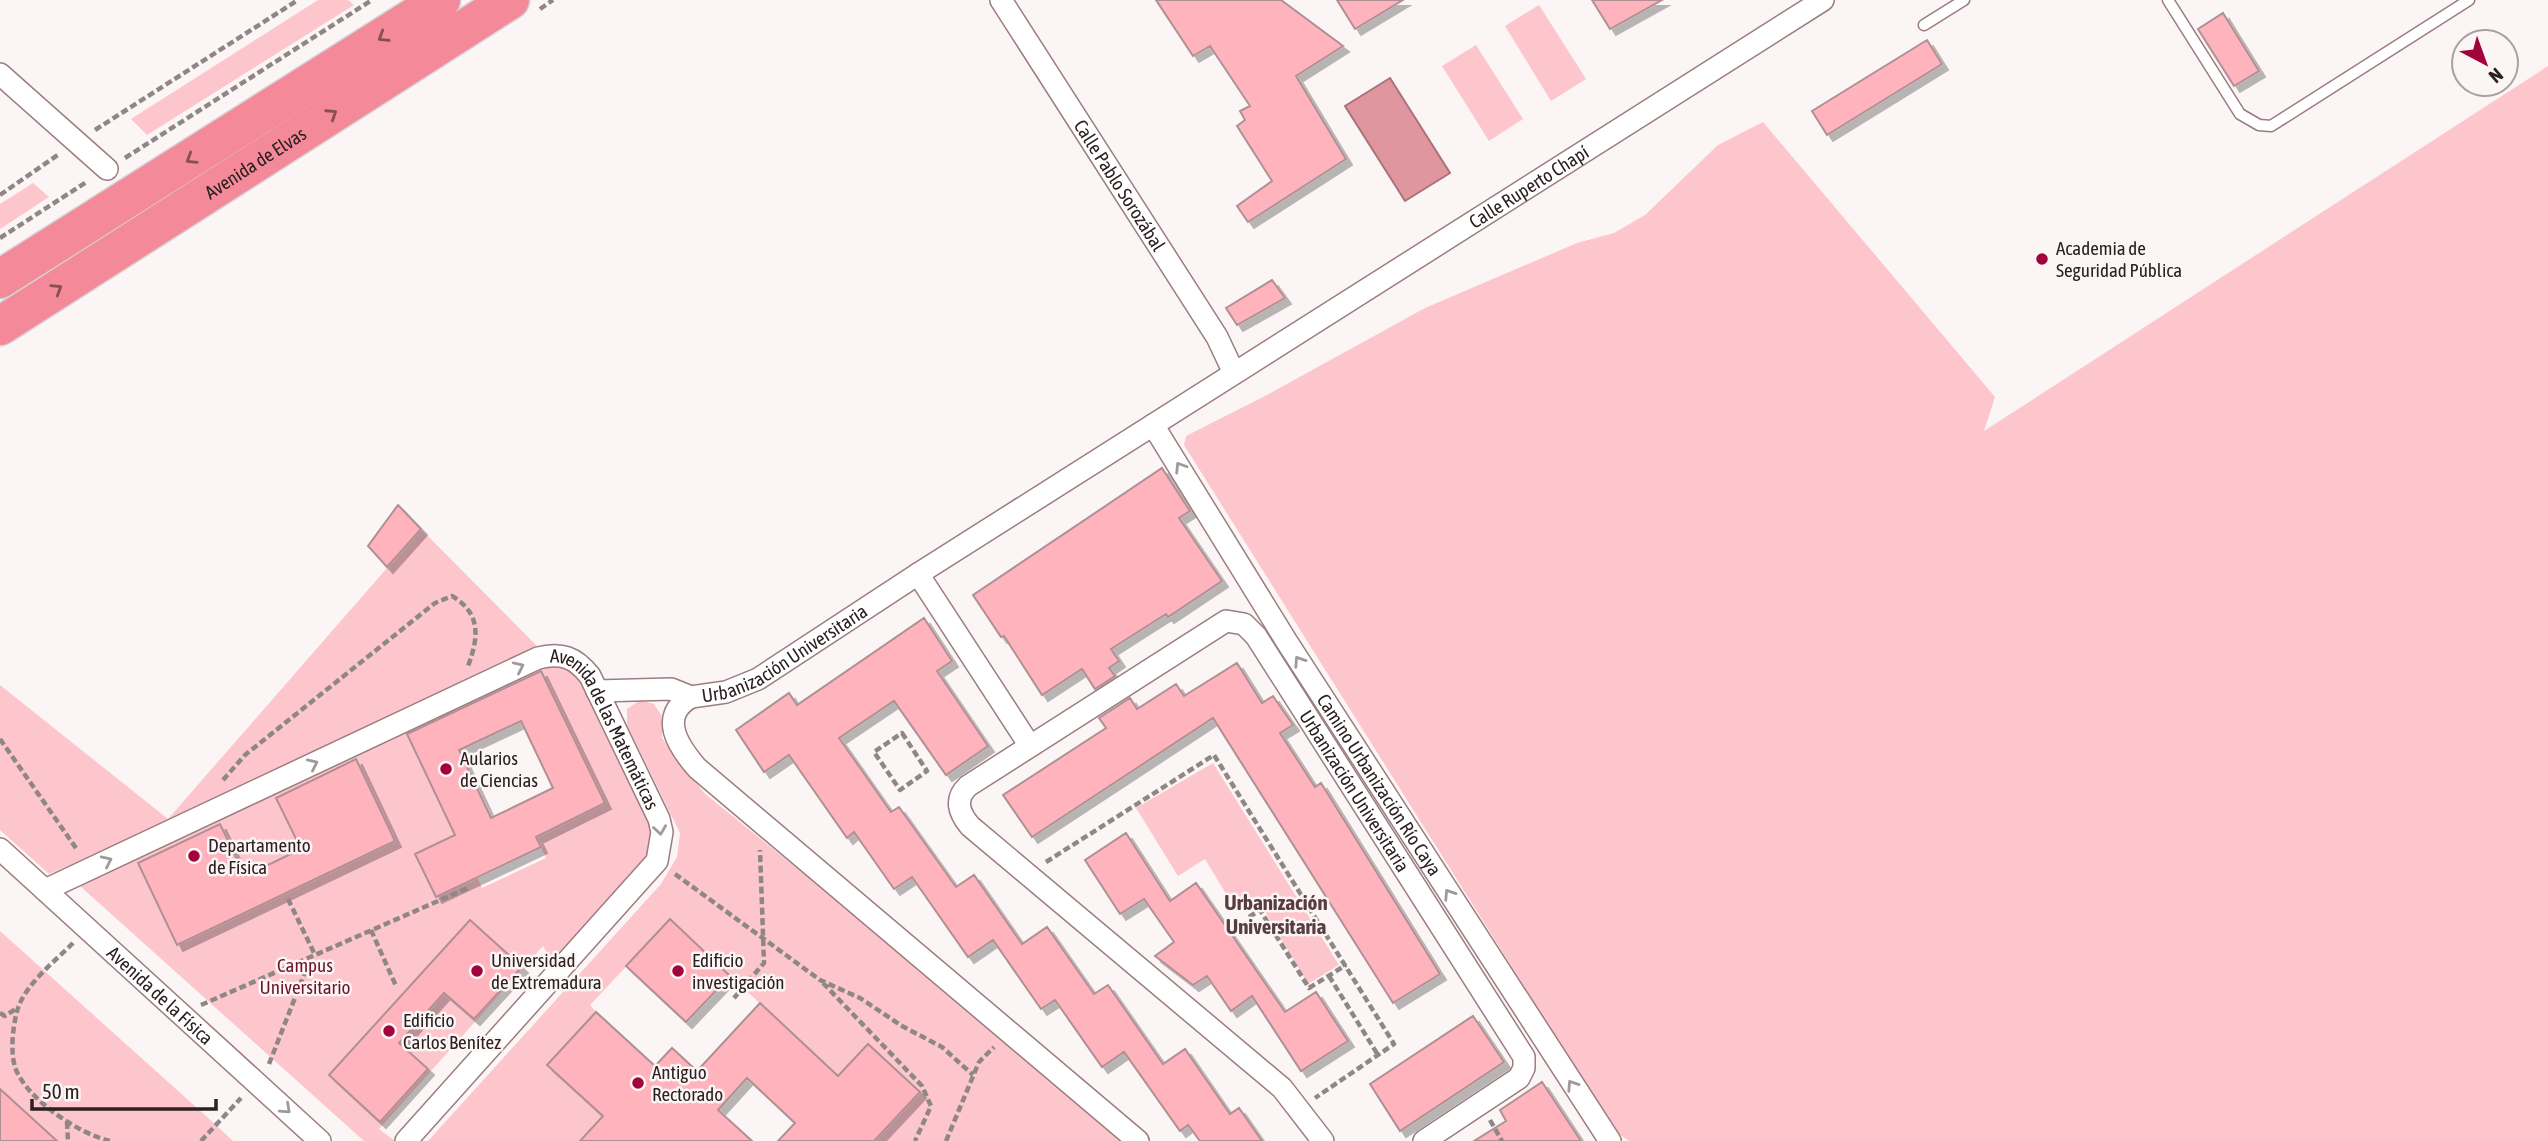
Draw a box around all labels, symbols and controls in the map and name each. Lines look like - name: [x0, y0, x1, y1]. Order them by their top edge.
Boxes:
- one-way arrow: [378, 28, 391, 41]
- north arrow: [2450, 28, 2520, 98]
- text: N: [2485, 64, 2508, 88]
- one-way arrow: [324, 109, 337, 122]
- street label: Calle Pablo Sorozábal: [1070, 115, 1170, 255]
- street label: Avenida de Elvas: [200, 122, 310, 203]
- street label: Calle Ruperto Chapí: [1465, 141, 1593, 233]
- one-way arrow: [186, 150, 199, 163]
- place label: Academia de Seguridad Pública: [2056, 237, 2182, 281]
- marker: Academia de Seguridad Pública: [2034, 251, 2050, 267]
- one-way arrow: [50, 284, 63, 297]
- one-way arrow: [1175, 462, 1188, 475]
- street label: Urbanización Universitaria: [700, 600, 871, 706]
- street label: Avenida de las Matemáticas: [550, 645, 664, 813]
- one-way arrow: [1295, 656, 1308, 669]
- one-way arrow: [512, 661, 524, 675]
- street label: Camino Urbanización Río Caya: [1313, 690, 1446, 880]
- street label: Urbanización Universitaria: [1295, 706, 1414, 876]
- place label: Aularios de Ciencias: [460, 747, 538, 791]
- one-way arrow: [306, 758, 318, 772]
- marker: Aularios de Ciencias: [438, 761, 454, 777]
- one-way arrow: [652, 824, 667, 836]
- place label: Departamento de Física: [208, 834, 311, 878]
- marker: Departamento de Física: [186, 848, 202, 864]
- one-way arrow: [100, 855, 112, 869]
- one-way arrow: [1444, 888, 1457, 901]
- district label: Urbanización Universitaria: [1224, 890, 1328, 938]
- street label: Avenida de la Física: [103, 941, 218, 1049]
- place label: Universidad de Extremadura: [491, 949, 601, 993]
- place label: Edificio investigación: [692, 949, 785, 993]
- park label: Campus Universitario: [260, 954, 351, 998]
- marker: Universidad de Extremadura: [469, 963, 485, 979]
- marker: Edificio investigación: [670, 963, 686, 979]
- place label: Edificio Carlos Benítez: [403, 1009, 501, 1053]
- marker: Edificio Carlos Benítez: [381, 1023, 397, 1039]
- place label: Antiguo Rectorado: [652, 1061, 723, 1105]
- scale bar: [32, 1068, 215, 1112]
- marker: Antiguo Rectorado: [630, 1075, 646, 1091]
- text: 50 m: [42, 1079, 80, 1103]
- one-way arrow: [1567, 1080, 1580, 1093]
- one-way arrow: [278, 1101, 291, 1114]

